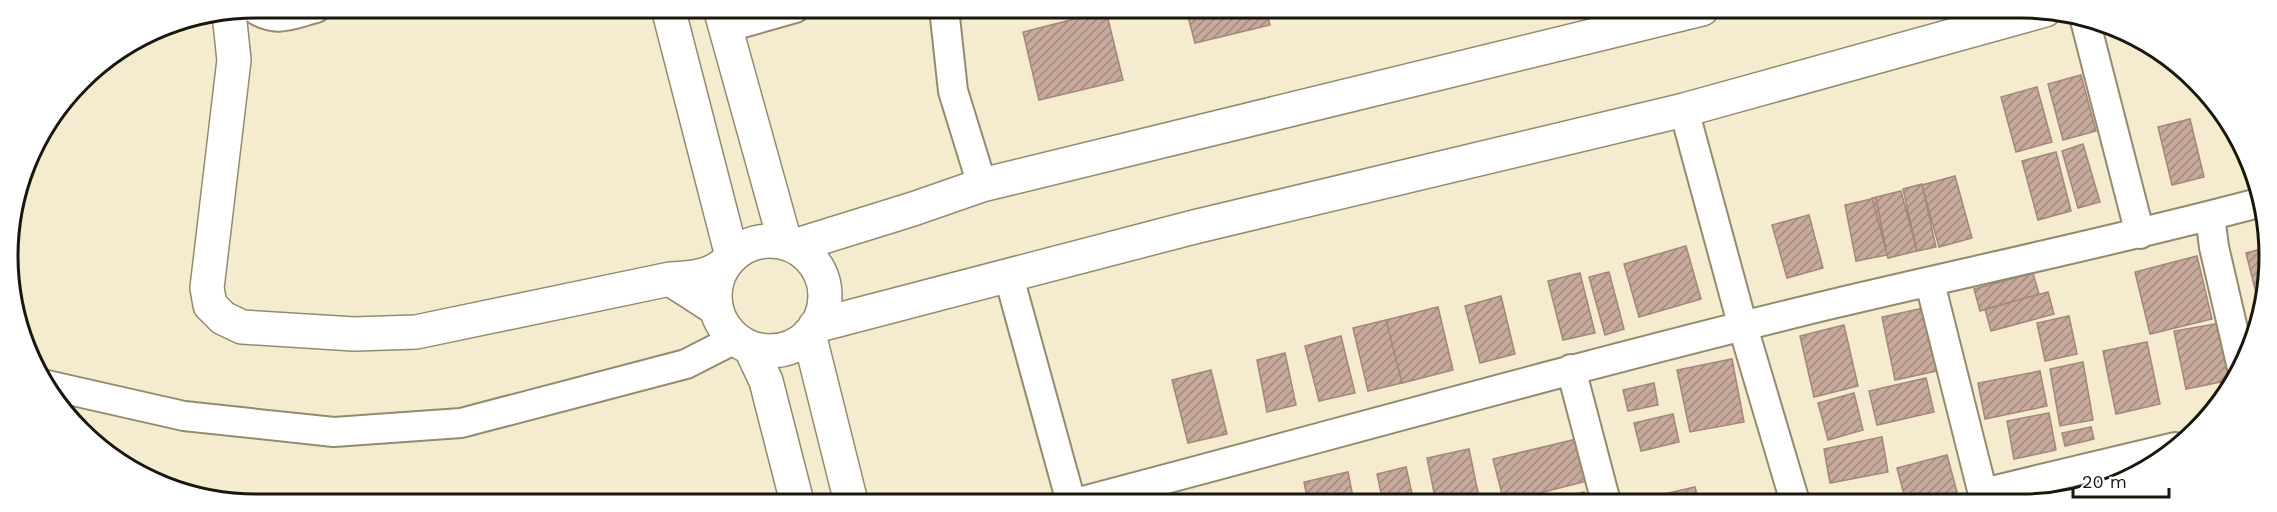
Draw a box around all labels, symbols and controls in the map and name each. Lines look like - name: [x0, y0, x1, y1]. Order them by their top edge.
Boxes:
- scale bar: [2073, 461, 2169, 499]
- text: 20 m: [2082, 471, 2127, 492]

